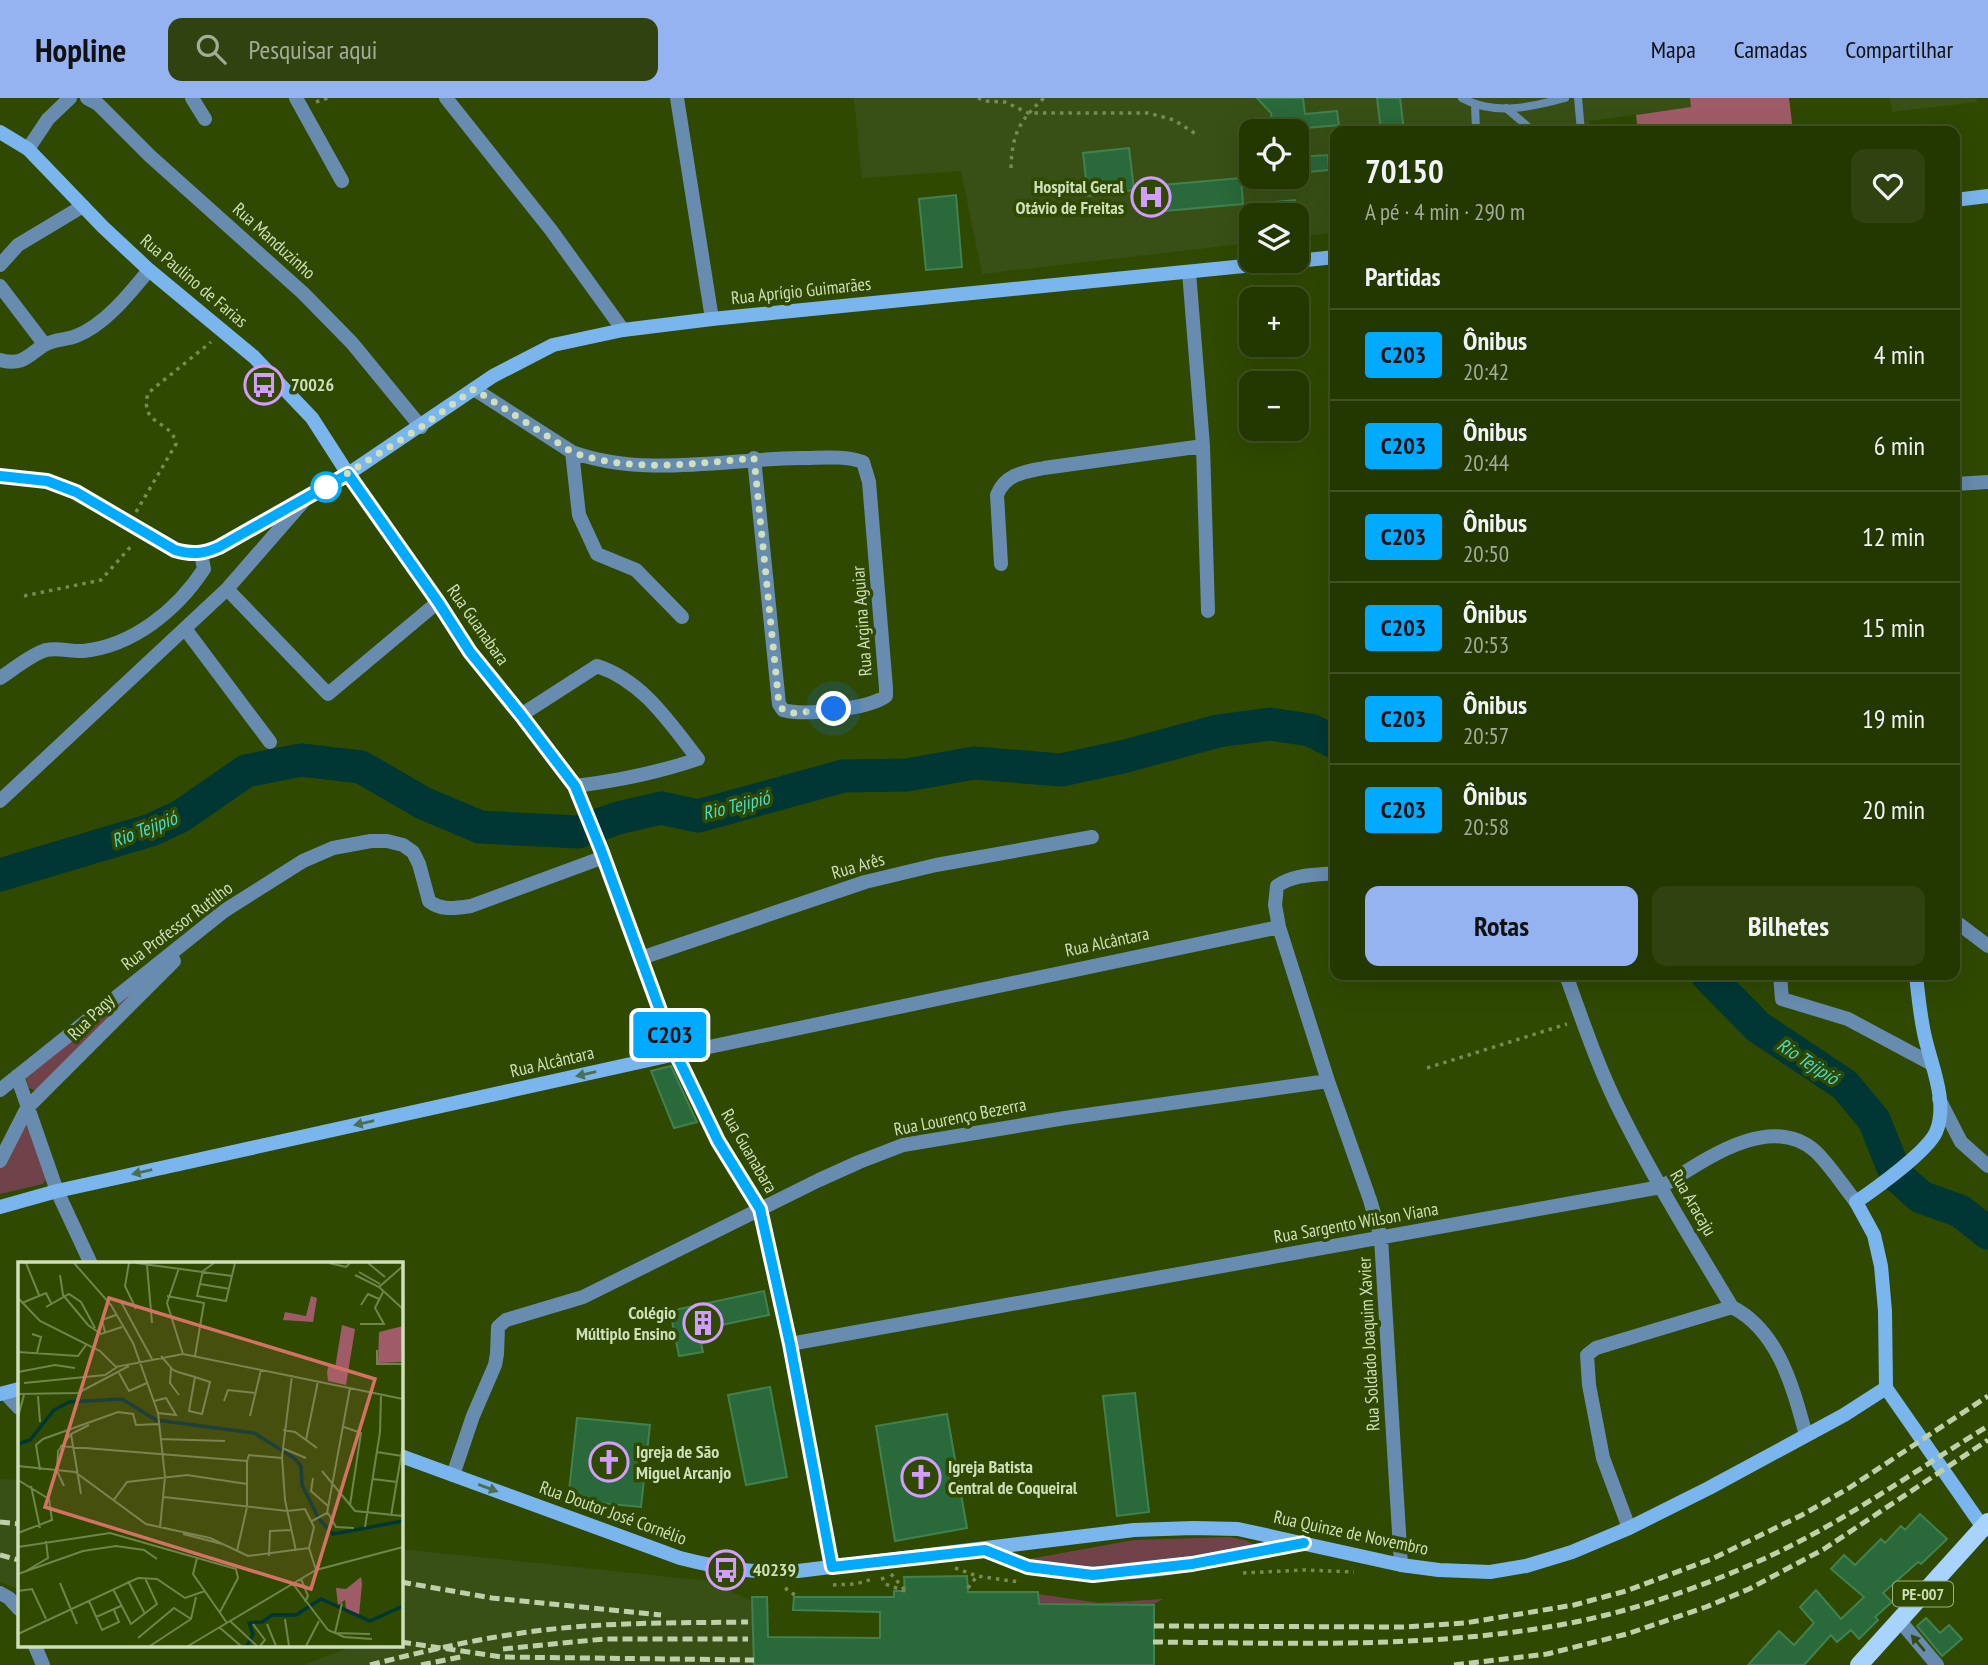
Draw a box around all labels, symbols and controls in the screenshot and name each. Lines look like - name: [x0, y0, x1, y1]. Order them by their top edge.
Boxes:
- search box: [168, 18, 658, 81]
- text: Hopline: [35, 28, 126, 71]
- icon: search: [192, 30, 230, 68]
- text: Pesquisar aqui: [248, 33, 377, 66]
- text: Mapa: [1651, 34, 1696, 65]
- text: Camadas: [1734, 34, 1807, 65]
- text: Compartilhar: [1845, 34, 1953, 65]
- map controls: [1239, 119, 1309, 441]
- button: locate: [1239, 119, 1309, 189]
- text: 70150: [1365, 149, 1444, 192]
- button: heart: [1851, 149, 1925, 223]
- place label: Hospital Geral Otávio de Freitas: [1015, 175, 1125, 219]
- hospital icon: Hospital Geral Otávio de Freitas: [1130, 176, 1172, 218]
- street label: Rua Manduzinho: [228, 197, 321, 284]
- text: A pé · 4 min · 290 m: [1365, 197, 1525, 226]
- button: layers: [1239, 203, 1309, 273]
- street label: Rua Paulino de Farias: [136, 229, 253, 332]
- text: Partidas: [1365, 260, 1441, 293]
- street label: Rua Aprígio Guimarães: [730, 272, 872, 309]
- button: +: [1239, 287, 1309, 357]
- text: Ônibus: [1463, 324, 1527, 357]
- text: 4 min: [1874, 338, 1925, 371]
- text: C203: [1381, 339, 1426, 370]
- text: 20:42: [1463, 357, 1509, 386]
- bus stop icon: 70026: [243, 364, 285, 406]
- button: −: [1239, 371, 1309, 441]
- place label: 70026: [291, 373, 334, 396]
- text: Ônibus: [1463, 415, 1527, 448]
- text: 6 min: [1874, 429, 1925, 462]
- text: C203: [1381, 430, 1426, 461]
- text: 20:44: [1463, 448, 1509, 477]
- unlabelled marker: [311, 472, 341, 502]
- text: Ônibus: [1463, 506, 1527, 539]
- text: 12 min: [1862, 520, 1925, 553]
- text: C203: [1381, 521, 1426, 552]
- text: 20:50: [1463, 539, 1509, 568]
- street label: Rua Argina Aguiar: [846, 565, 877, 677]
- street label: Rua Guanabara: [442, 580, 515, 670]
- text: Ônibus: [1463, 597, 1527, 630]
- text: 15 min: [1862, 611, 1925, 644]
- text: C203: [1381, 612, 1426, 643]
- text: 20:53: [1463, 630, 1509, 659]
- text: Ônibus: [1463, 688, 1527, 721]
- your location: [816, 691, 851, 726]
- text: 19 min: [1862, 702, 1925, 735]
- text: C203: [1381, 703, 1426, 734]
- text: 20:57: [1463, 721, 1509, 750]
- text: Ônibus: [1463, 779, 1527, 812]
- water label: Rio Tejipió: [700, 785, 774, 825]
- text: 20 min: [1862, 793, 1925, 826]
- text: C203: [1381, 794, 1426, 825]
- water label: Rio Tejipió: [108, 805, 182, 852]
- text: 20:58: [1463, 812, 1509, 841]
- street label: Rua Arês: [829, 847, 887, 884]
- street label: Rua Professor Rutilho: [116, 876, 237, 975]
- button: Rotas: [1365, 886, 1638, 966]
- button: Bilhetes: [1652, 886, 1925, 966]
- street label: Rua Alcântara: [1063, 921, 1151, 962]
- street label: Rua Pagy: [62, 988, 119, 1045]
- line badge: C203: [621, 1012, 719, 1058]
- text: C203: [647, 1019, 693, 1050]
- water label: Rio Tejipió: [1773, 1032, 1845, 1091]
- street label: Rua Alcântara: [508, 1041, 596, 1082]
- one-way arrow: [575, 1068, 597, 1079]
- street label: Rua Lourenço Bezerra: [892, 1092, 1028, 1141]
- street label: Rua Guanabara: [716, 1104, 783, 1197]
- one-way arrow: [353, 1118, 375, 1129]
- street label: Rua Aracaju: [1665, 1165, 1722, 1240]
- one-way arrow: [131, 1167, 153, 1178]
- street label: Rua Sargento Wilson Viana: [1272, 1197, 1440, 1248]
- street label: Rua Soldado Joaquim Xavier: [1352, 1256, 1385, 1432]
- inset map: [18, 1262, 402, 1648]
- place label: Colégio Múltiplo Ensino: [576, 1301, 676, 1345]
- building icon: Colégio Múltiplo Ensino: [682, 1302, 724, 1344]
- place label: Igreja de São Miguel Arcanjo: [636, 1440, 731, 1484]
- church icon: Igreja de São Miguel Arcanjo: [588, 1441, 630, 1483]
- place label: Igreja Batista Central de Coqueiral: [948, 1455, 1078, 1499]
- church icon: Igreja Batista Central de Coqueiral: [900, 1456, 942, 1498]
- street label: Rua Doutor José Cornélio: [536, 1475, 690, 1550]
- one-way arrow: [477, 1483, 498, 1494]
- street label: Rua Quinze de Novembro: [1272, 1505, 1431, 1560]
- bus stop icon: 40239: [705, 1549, 747, 1591]
- place label: 40239: [753, 1558, 796, 1581]
- road number: PE-007: [1893, 1582, 1953, 1606]
- one-way arrow: [1911, 1634, 1926, 1652]

